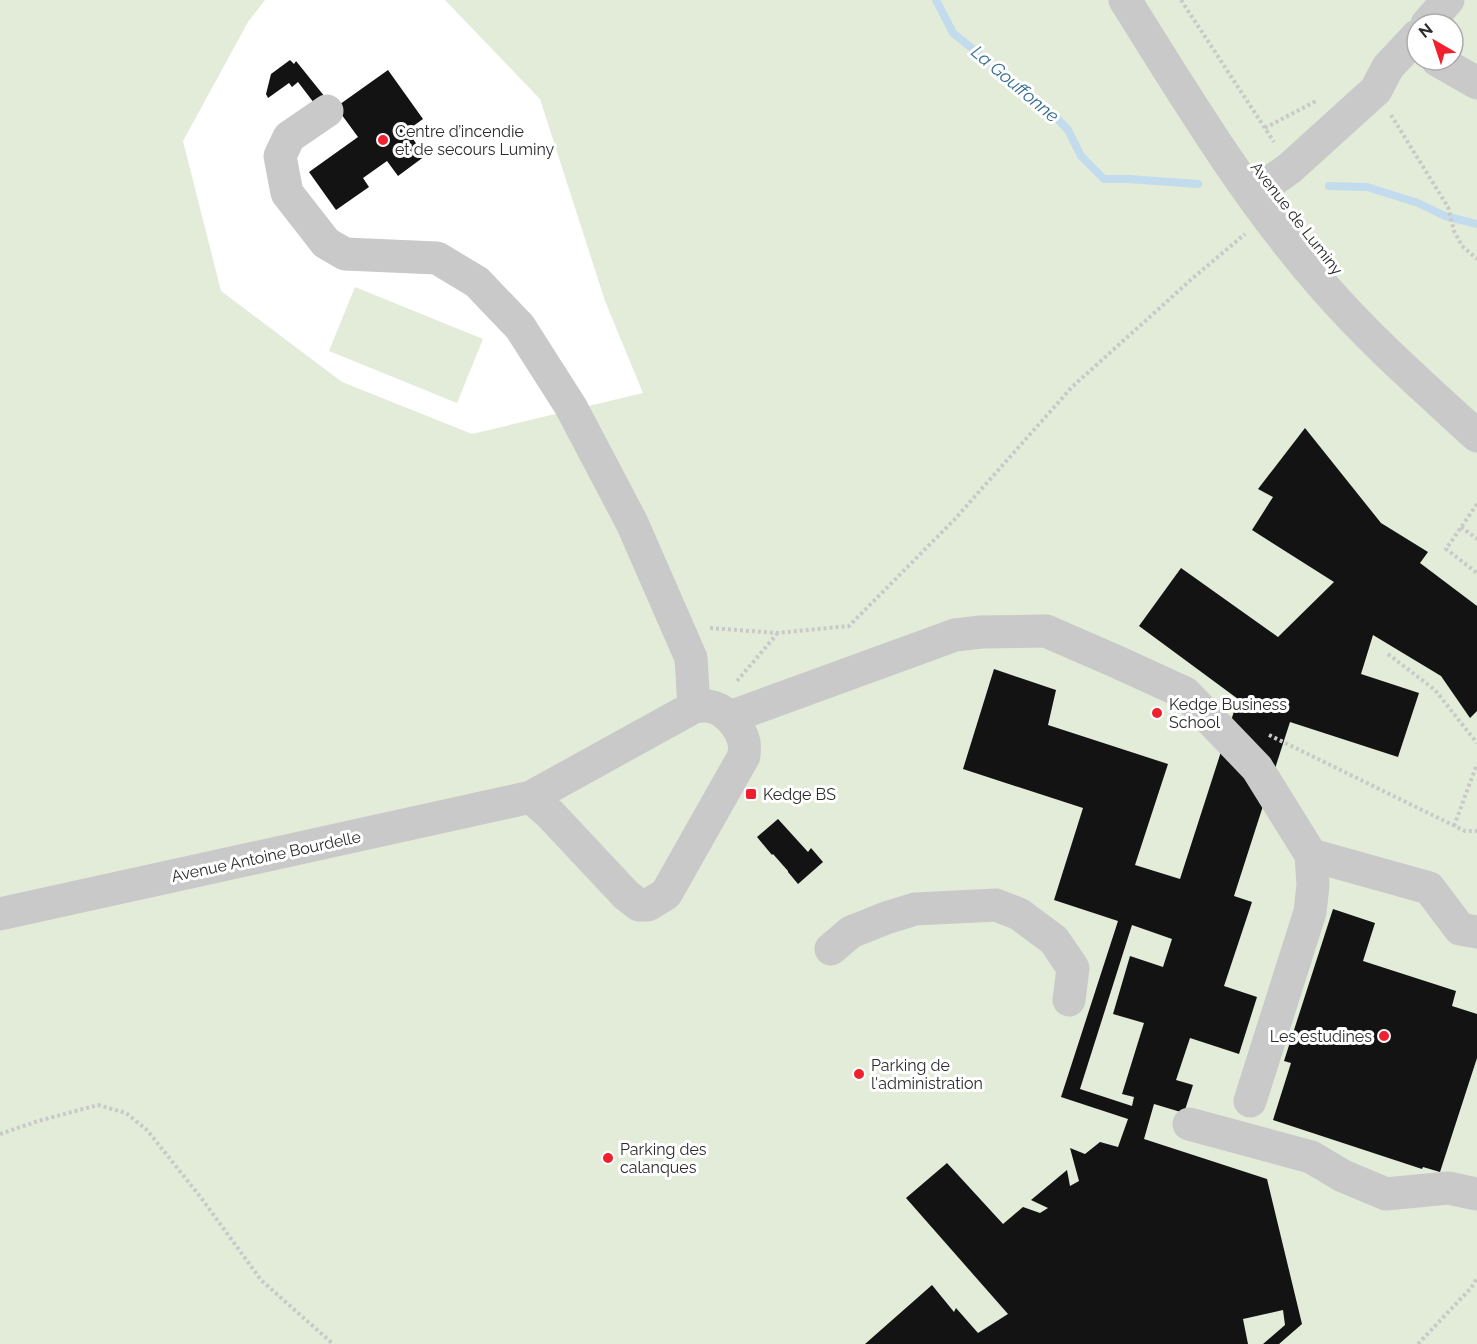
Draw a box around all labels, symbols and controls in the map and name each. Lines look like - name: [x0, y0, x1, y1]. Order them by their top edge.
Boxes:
- north arrow: [1405, 12, 1465, 72]
- text: N: [1415, 20, 1437, 42]
- water label: La Gouffonne: [967, 41, 1064, 127]
- place label: Centre d’incendie et de secours Luminy: [395, 122, 555, 159]
- marker: Centre d’incendie et de secours Luminy: [376, 133, 390, 147]
- street label: Avenue de Luminy: [1246, 158, 1347, 279]
- place label: Kedge Business School: [1169, 695, 1287, 732]
- marker: Kedge Business School: [1150, 706, 1164, 720]
- place label: Kedge BS: [763, 785, 836, 804]
- marker: Kedge BS: [744, 787, 758, 801]
- street label: Avenue Antoine Bourdelle: [170, 827, 363, 886]
- place label: Les estudines: [1270, 1027, 1372, 1046]
- marker: Les estudines: [1377, 1029, 1391, 1043]
- place label: Parking de l'administration: [871, 1056, 983, 1093]
- marker: Parking de l'administration: [852, 1067, 866, 1081]
- place label: Parking des calanques: [620, 1140, 707, 1177]
- marker: Parking des calanques: [601, 1151, 615, 1165]

